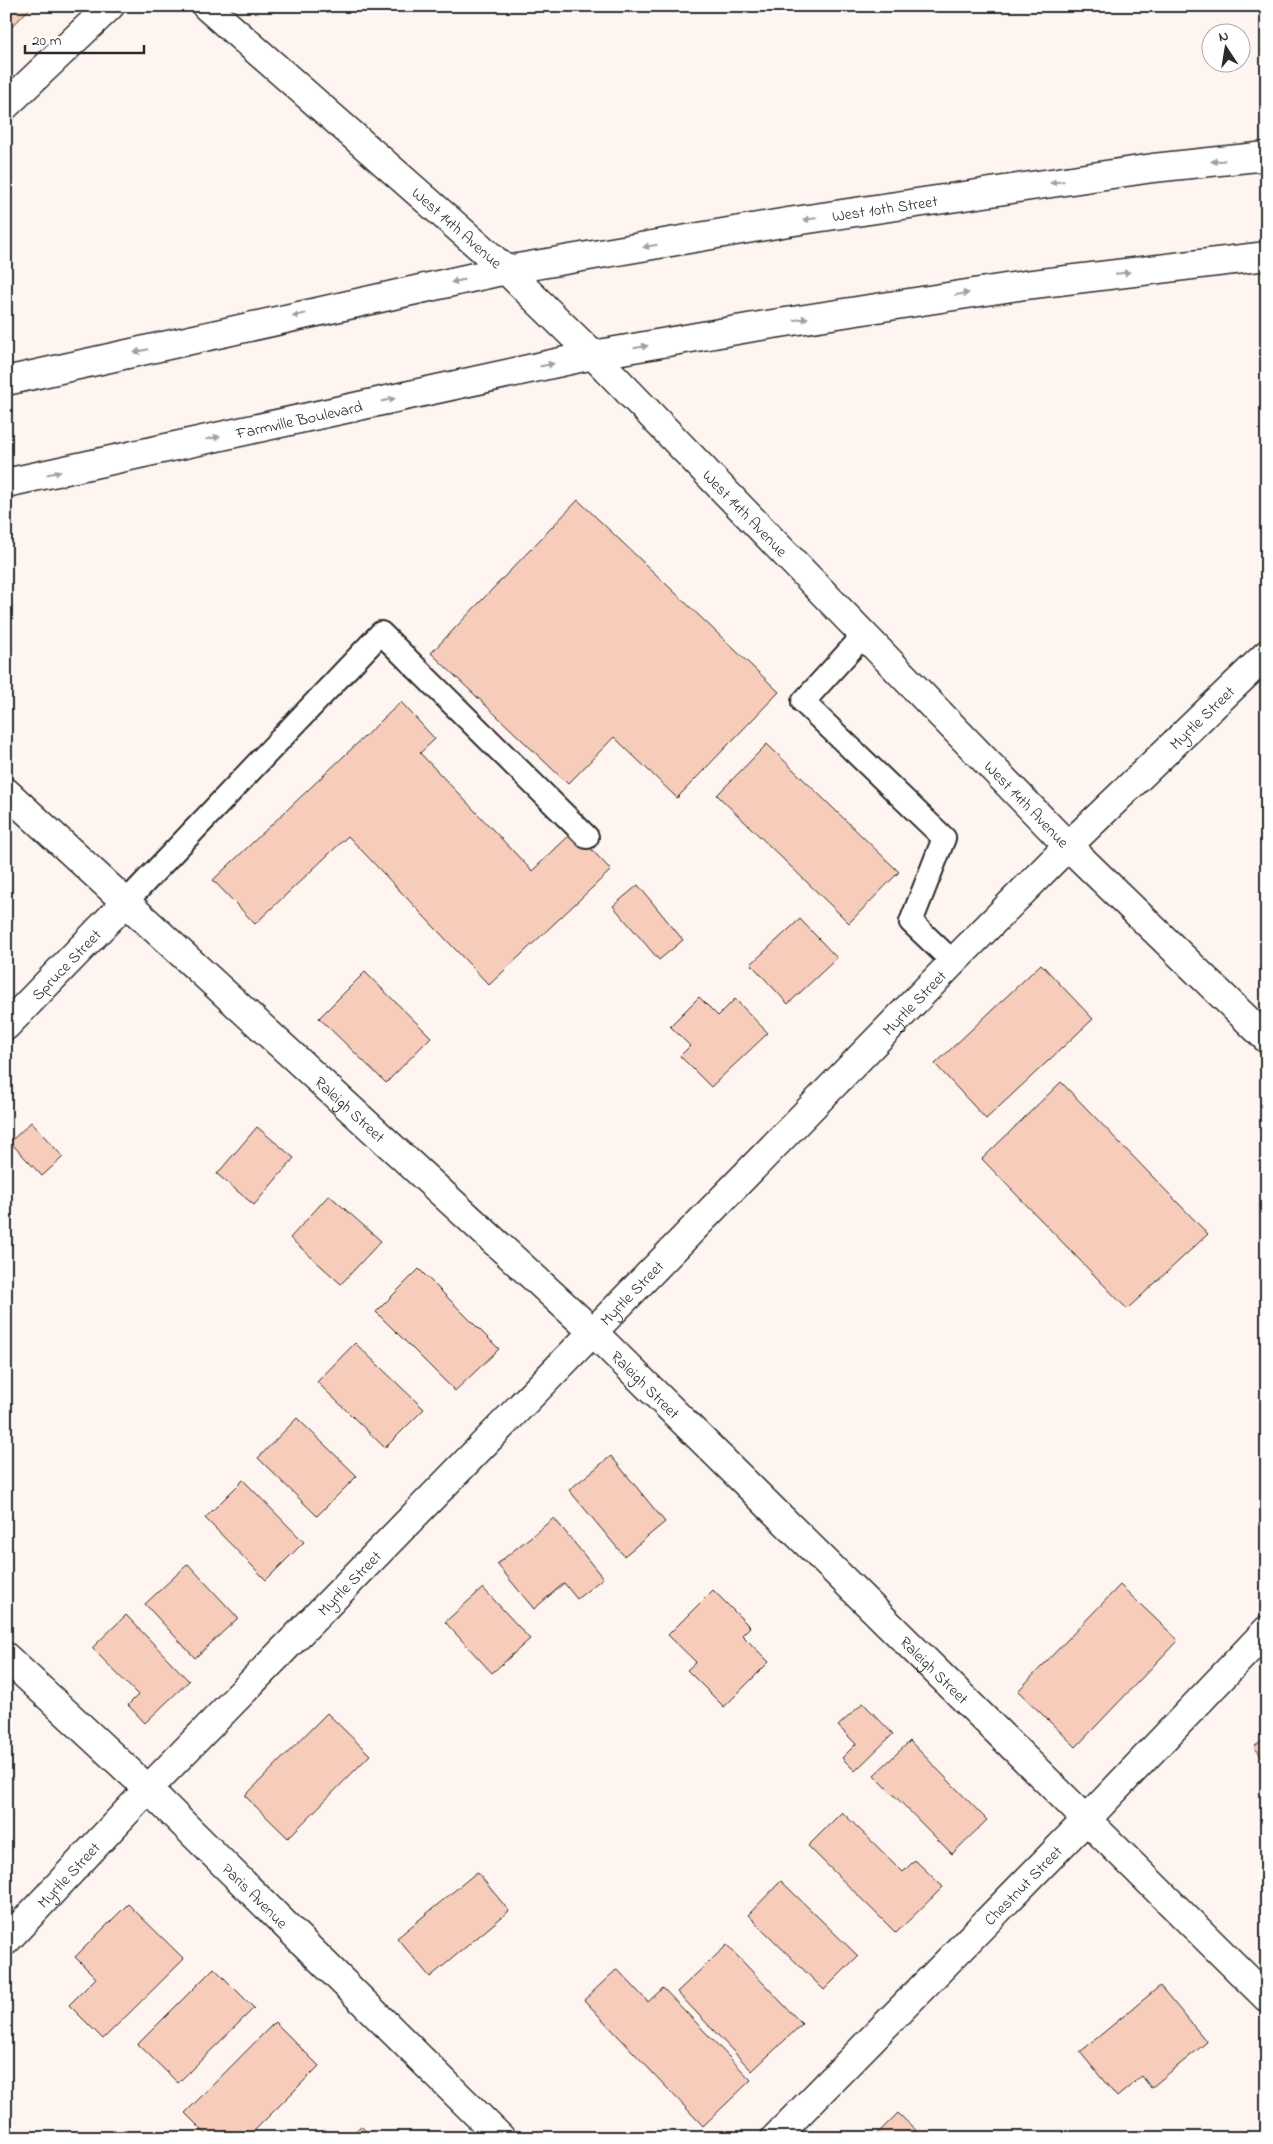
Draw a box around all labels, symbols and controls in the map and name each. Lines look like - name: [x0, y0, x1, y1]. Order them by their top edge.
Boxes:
- scale bar: [25, 22, 144, 54]
- north arrow: [1200, 22, 1250, 72]
- text: N: [1217, 25, 1230, 48]
- text: 20 m: [32, 30, 62, 52]
- one-way arrow: [1210, 157, 1226, 165]
- one-way arrow: [1049, 179, 1065, 187]
- street label: West 14th Avenue: [406, 182, 507, 276]
- street label: West 10th Street: [831, 190, 940, 229]
- one-way arrow: [801, 215, 817, 223]
- one-way arrow: [641, 242, 657, 250]
- one-way arrow: [1115, 269, 1131, 277]
- one-way arrow: [450, 277, 466, 285]
- one-way arrow: [954, 290, 970, 298]
- one-way arrow: [291, 312, 307, 320]
- one-way arrow: [794, 315, 810, 323]
- one-way arrow: [634, 342, 650, 350]
- one-way arrow: [133, 347, 148, 355]
- one-way arrow: [540, 361, 555, 369]
- street label: Farmville Boulevard: [233, 396, 365, 447]
- one-way arrow: [381, 396, 396, 404]
- one-way arrow: [205, 434, 220, 442]
- street label: West 14th Avenue: [696, 465, 793, 564]
- one-way arrow: [46, 469, 61, 477]
- street label: Myrtle Street: [1165, 681, 1242, 756]
- street label: West 14th Avenue: [978, 756, 1074, 855]
- street label: Spruce Street: [27, 924, 108, 1007]
- street label: Myrtle Street: [878, 965, 953, 1042]
- street label: Raleigh Street: [308, 1071, 390, 1150]
- street label: Myrtle Street: [595, 1255, 671, 1332]
- street label: Raleigh Street: [604, 1346, 685, 1426]
- street label: Myrtle Street: [313, 1545, 388, 1622]
- street label: Raleigh Street: [893, 1631, 974, 1711]
- street label: Myrtle Street: [32, 1837, 107, 1914]
- street label: Chestnut Street: [979, 1840, 1069, 1932]
- street label: Paris Avenue: [215, 1858, 293, 1936]

